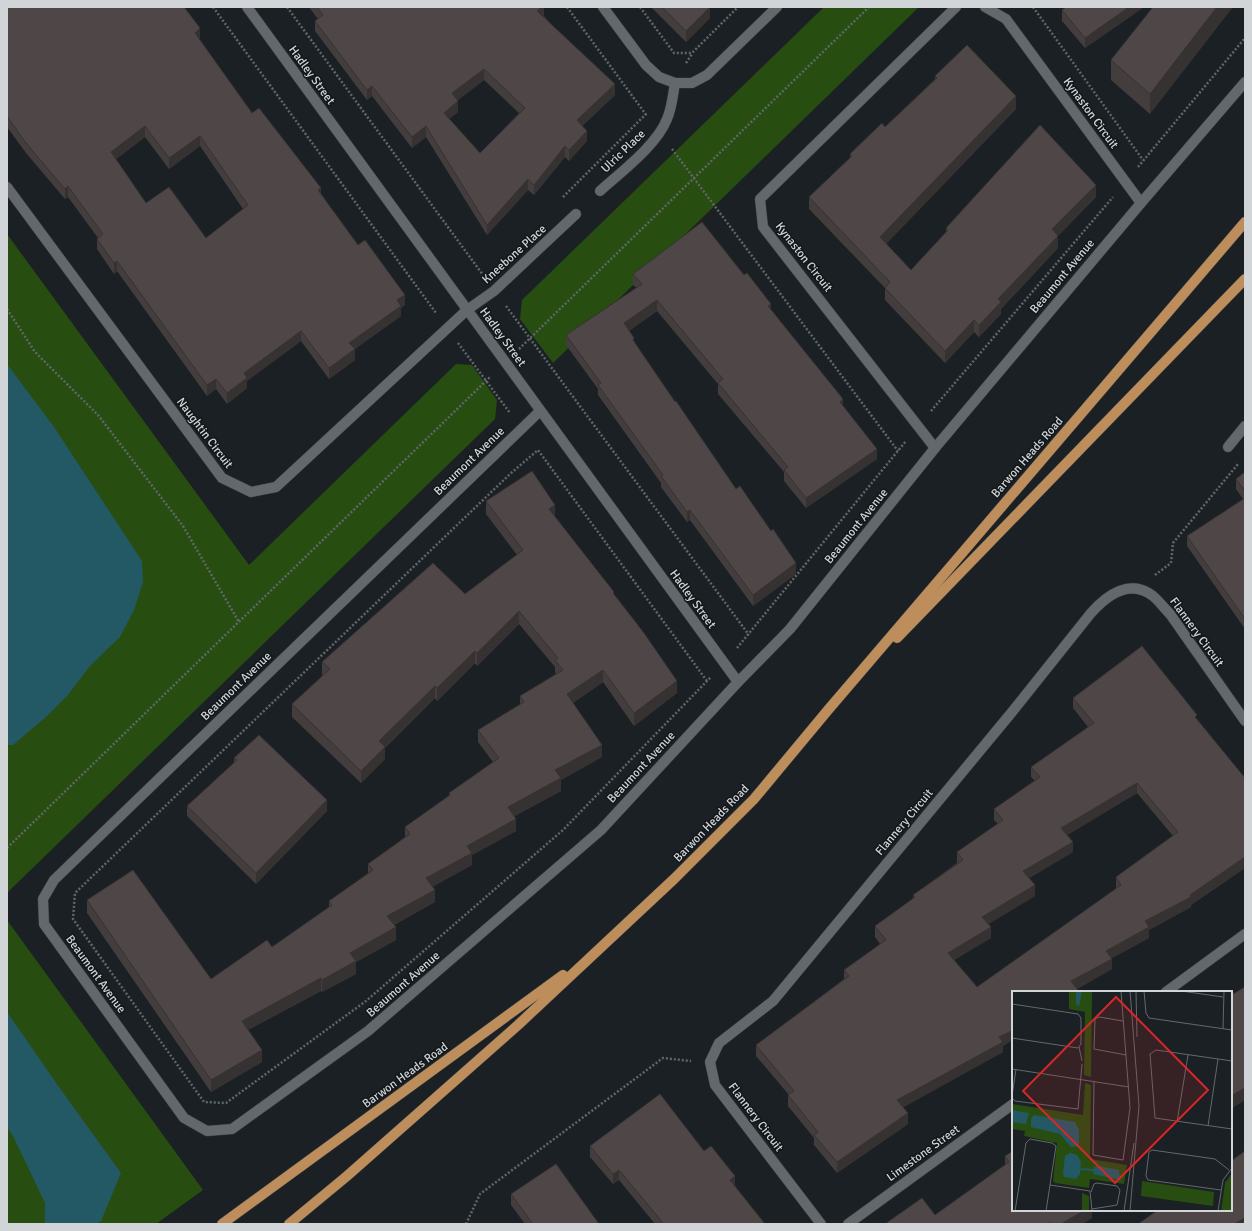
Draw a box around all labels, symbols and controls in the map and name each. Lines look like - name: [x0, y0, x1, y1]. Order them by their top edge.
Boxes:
- street label: Hadley Street: [285, 43, 338, 108]
- street label: Kynaston Circuit: [1060, 75, 1121, 152]
- street label: Ulric Place: [598, 127, 649, 176]
- street label: Kynaston Circuit: [772, 220, 835, 295]
- street label: Kneebone Place: [479, 222, 550, 287]
- street label: Beaumont Avenue: [1027, 236, 1098, 317]
- street label: Hadley Street: [476, 305, 529, 370]
- street label: Naughtin Circuit: [173, 395, 236, 472]
- street label: Barwon Heads Road: [988, 414, 1067, 501]
- street label: Beaumont Avenue: [431, 424, 508, 499]
- street label: Beaumont Avenue: [821, 486, 891, 567]
- street label: Hadley Street: [666, 567, 719, 632]
- street label: Flannery Circuit: [1166, 595, 1227, 670]
- street label: Beaumont Avenue: [198, 649, 275, 724]
- street label: Beaumont Avenue: [604, 728, 678, 806]
- street label: Barwon Heads Road: [671, 781, 752, 865]
- street label: Flannery Circuit: [872, 786, 937, 859]
- street label: Beaumont Avenue: [62, 932, 129, 1016]
- street label: Beaumont Avenue: [363, 948, 443, 1020]
- inset map: [1012, 991, 1232, 1211]
- street label: Barwon Heads Road: [360, 1039, 451, 1111]
- street label: Flannery Circuit: [725, 1080, 786, 1155]
- street label: Limestone Street: [884, 1122, 963, 1185]

